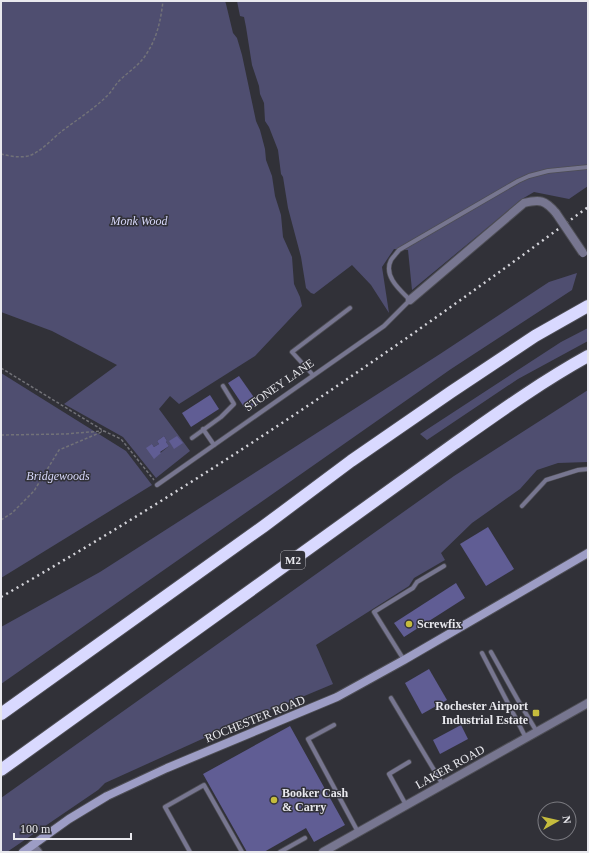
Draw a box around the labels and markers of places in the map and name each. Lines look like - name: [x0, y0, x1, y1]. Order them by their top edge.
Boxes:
- place label: Screwfix: [417, 617, 461, 631]
- marker: Screwfix: [404, 619, 414, 629]
- place label: Rochester Airport Industrial Estate: [435, 699, 529, 727]
- marker: Rochester Airport Industrial Estate: [531, 708, 541, 718]
- place label: Booker Cash & Carry: [282, 786, 348, 814]
- marker: Booker Cash & Carry: [269, 795, 279, 805]

